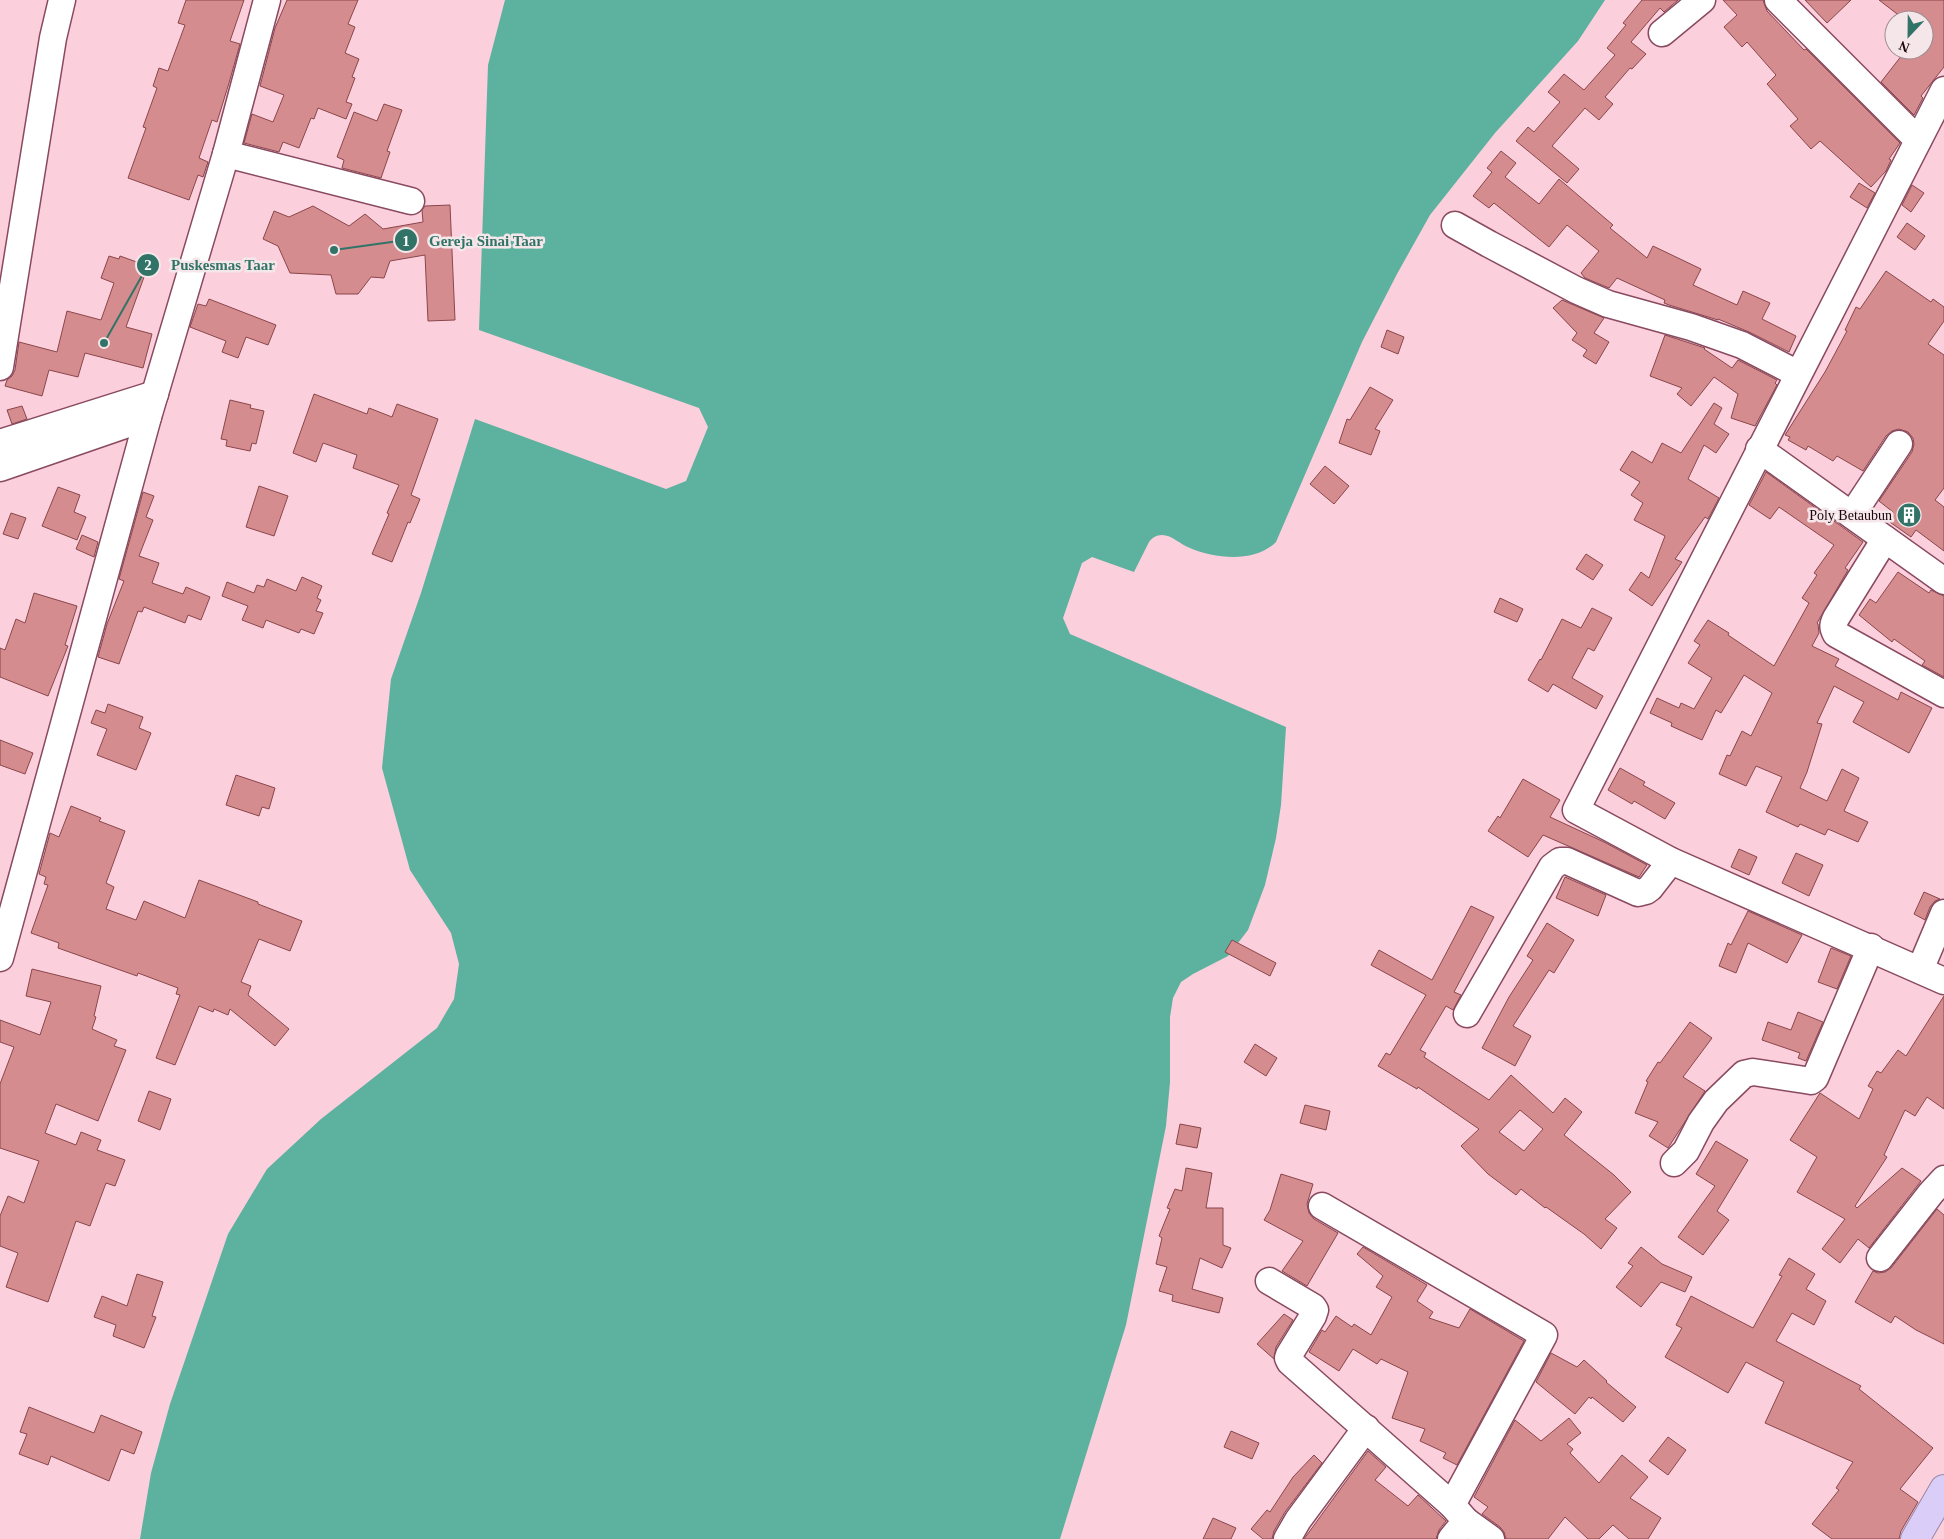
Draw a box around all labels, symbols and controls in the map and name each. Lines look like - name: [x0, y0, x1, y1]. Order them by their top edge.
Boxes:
- north arrow: [1884, 10, 1934, 60]
- text: N: [1897, 38, 1912, 55]
- callout: Gereja Sinai Taar: [394, 225, 553, 255]
- text: 1: [402, 233, 410, 249]
- text: Gereja Sinai Taar: [429, 233, 543, 249]
- callout: Puskesmas Taar: [136, 250, 285, 280]
- text: 2: [144, 257, 152, 273]
- text: Puskesmas Taar: [171, 257, 275, 273]
- building icon: Poly Betaubun: [1896, 502, 1922, 528]
- place label: Poly Betaubun: [1809, 508, 1892, 523]

